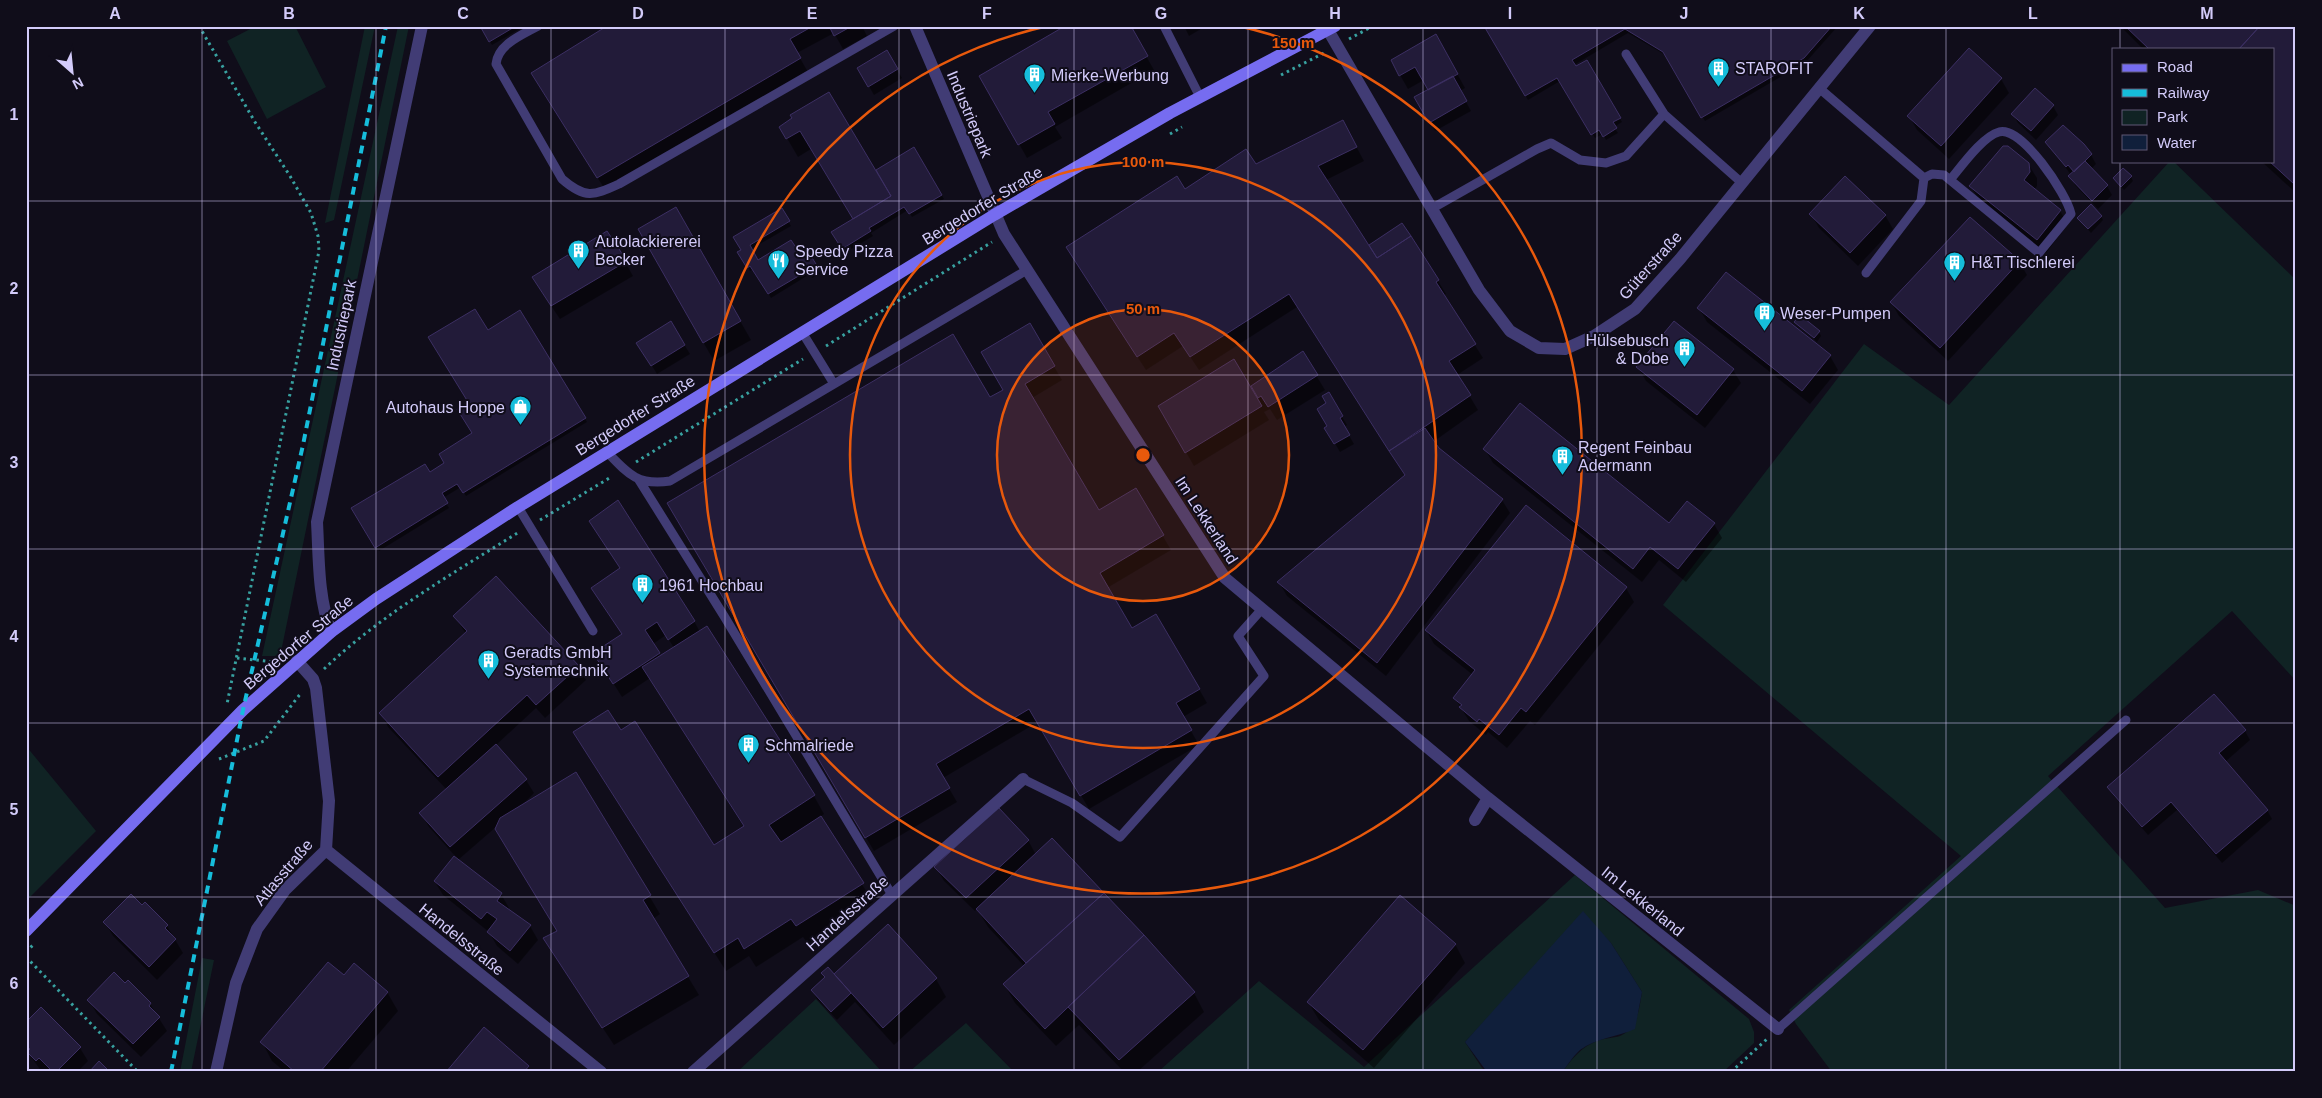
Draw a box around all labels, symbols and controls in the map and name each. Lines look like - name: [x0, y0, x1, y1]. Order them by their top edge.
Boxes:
- text: A: [109, 5, 121, 22]
- text: B: [283, 5, 295, 22]
- text: C: [457, 5, 469, 22]
- text: D: [632, 5, 644, 22]
- text: E: [807, 5, 818, 22]
- text: F: [982, 5, 992, 22]
- text: G: [1155, 5, 1167, 22]
- text: H: [1329, 5, 1341, 22]
- text: I: [1508, 5, 1512, 22]
- text: J: [1680, 5, 1688, 22]
- text: K: [1853, 5, 1865, 22]
- text: L: [2028, 5, 2038, 22]
- text: M: [2200, 5, 2214, 22]
- text: 150 m: [1272, 34, 1314, 51]
- north arrow: [48, 48, 98, 98]
- legend: [2112, 48, 2274, 162]
- building icon: STAROFIT: [1707, 56, 1731, 87]
- text: Road: [2157, 58, 2193, 75]
- place label: STAROFIT: [1735, 60, 1813, 77]
- building icon: Mierke-Werbung: [1023, 63, 1047, 94]
- place label: Mierke-Werbung: [1051, 67, 1169, 84]
- street label: Industriepark: [944, 68, 996, 161]
- text: N: [70, 74, 86, 93]
- text: Railway: [2157, 84, 2210, 101]
- text: 1: [10, 106, 19, 123]
- text: Park: [2157, 108, 2188, 125]
- text: Water: [2157, 134, 2196, 151]
- text: 100 m: [1122, 153, 1164, 170]
- street label: Bergedorfer Straße: [919, 163, 1045, 248]
- street label: Güterstraße: [1615, 228, 1685, 303]
- place label: Autolackiererei Becker: [595, 233, 701, 268]
- building icon: Autolackiererei Becker: [567, 238, 591, 269]
- place label: Speedy Pizza Service: [795, 243, 893, 278]
- restaurant icon: Speedy Pizza Service: [767, 248, 791, 279]
- building icon: H&T Tischlerei: [1943, 250, 1967, 281]
- place label: H&T Tischlerei: [1971, 254, 2075, 271]
- street label: Industriepark: [324, 277, 360, 372]
- text: 2: [10, 280, 19, 297]
- text: 50 m: [1126, 300, 1160, 317]
- building icon: Weser-Pumpen: [1752, 301, 1776, 332]
- place label: Weser-Pumpen: [1780, 305, 1891, 322]
- place label: Hülsebusch & Dobe: [1585, 332, 1669, 367]
- building icon: Hülsebusch & Dobe: [1673, 337, 1697, 368]
- street label: Bergedorfer Straße: [573, 372, 698, 459]
- shop icon: Autohaus Hoppe: [509, 395, 533, 426]
- place label: Autohaus Hoppe: [386, 399, 505, 416]
- place label: Regent Feinbau Adermann: [1578, 439, 1692, 474]
- building icon: Regent Feinbau Adermann: [1550, 444, 1574, 475]
- centre of rings: [1134, 446, 1152, 464]
- text: 3: [10, 454, 19, 471]
- street label: Im Lekkerland: [1172, 473, 1241, 567]
- building icon: 1961 Hochbau: [631, 573, 655, 604]
- place label: 1961 Hochbau: [659, 577, 763, 594]
- street label: Bergedorfer Straße: [240, 592, 356, 693]
- text: 4: [10, 628, 19, 645]
- place label: Geradts GmbH Systemtechnik: [504, 644, 612, 679]
- building icon: Geradts GmbH Systemtechnik: [476, 649, 500, 680]
- building icon: Schmalriede: [737, 733, 761, 764]
- place label: Schmalriede: [765, 737, 854, 754]
- text: 5: [10, 801, 19, 818]
- street label: Atlasstraße: [251, 836, 316, 909]
- street label: Im Lekkerland: [1598, 863, 1687, 940]
- street label: Handelsstraße: [803, 872, 892, 954]
- street label: Handelsstraße: [416, 900, 508, 979]
- text: 6: [10, 975, 19, 992]

